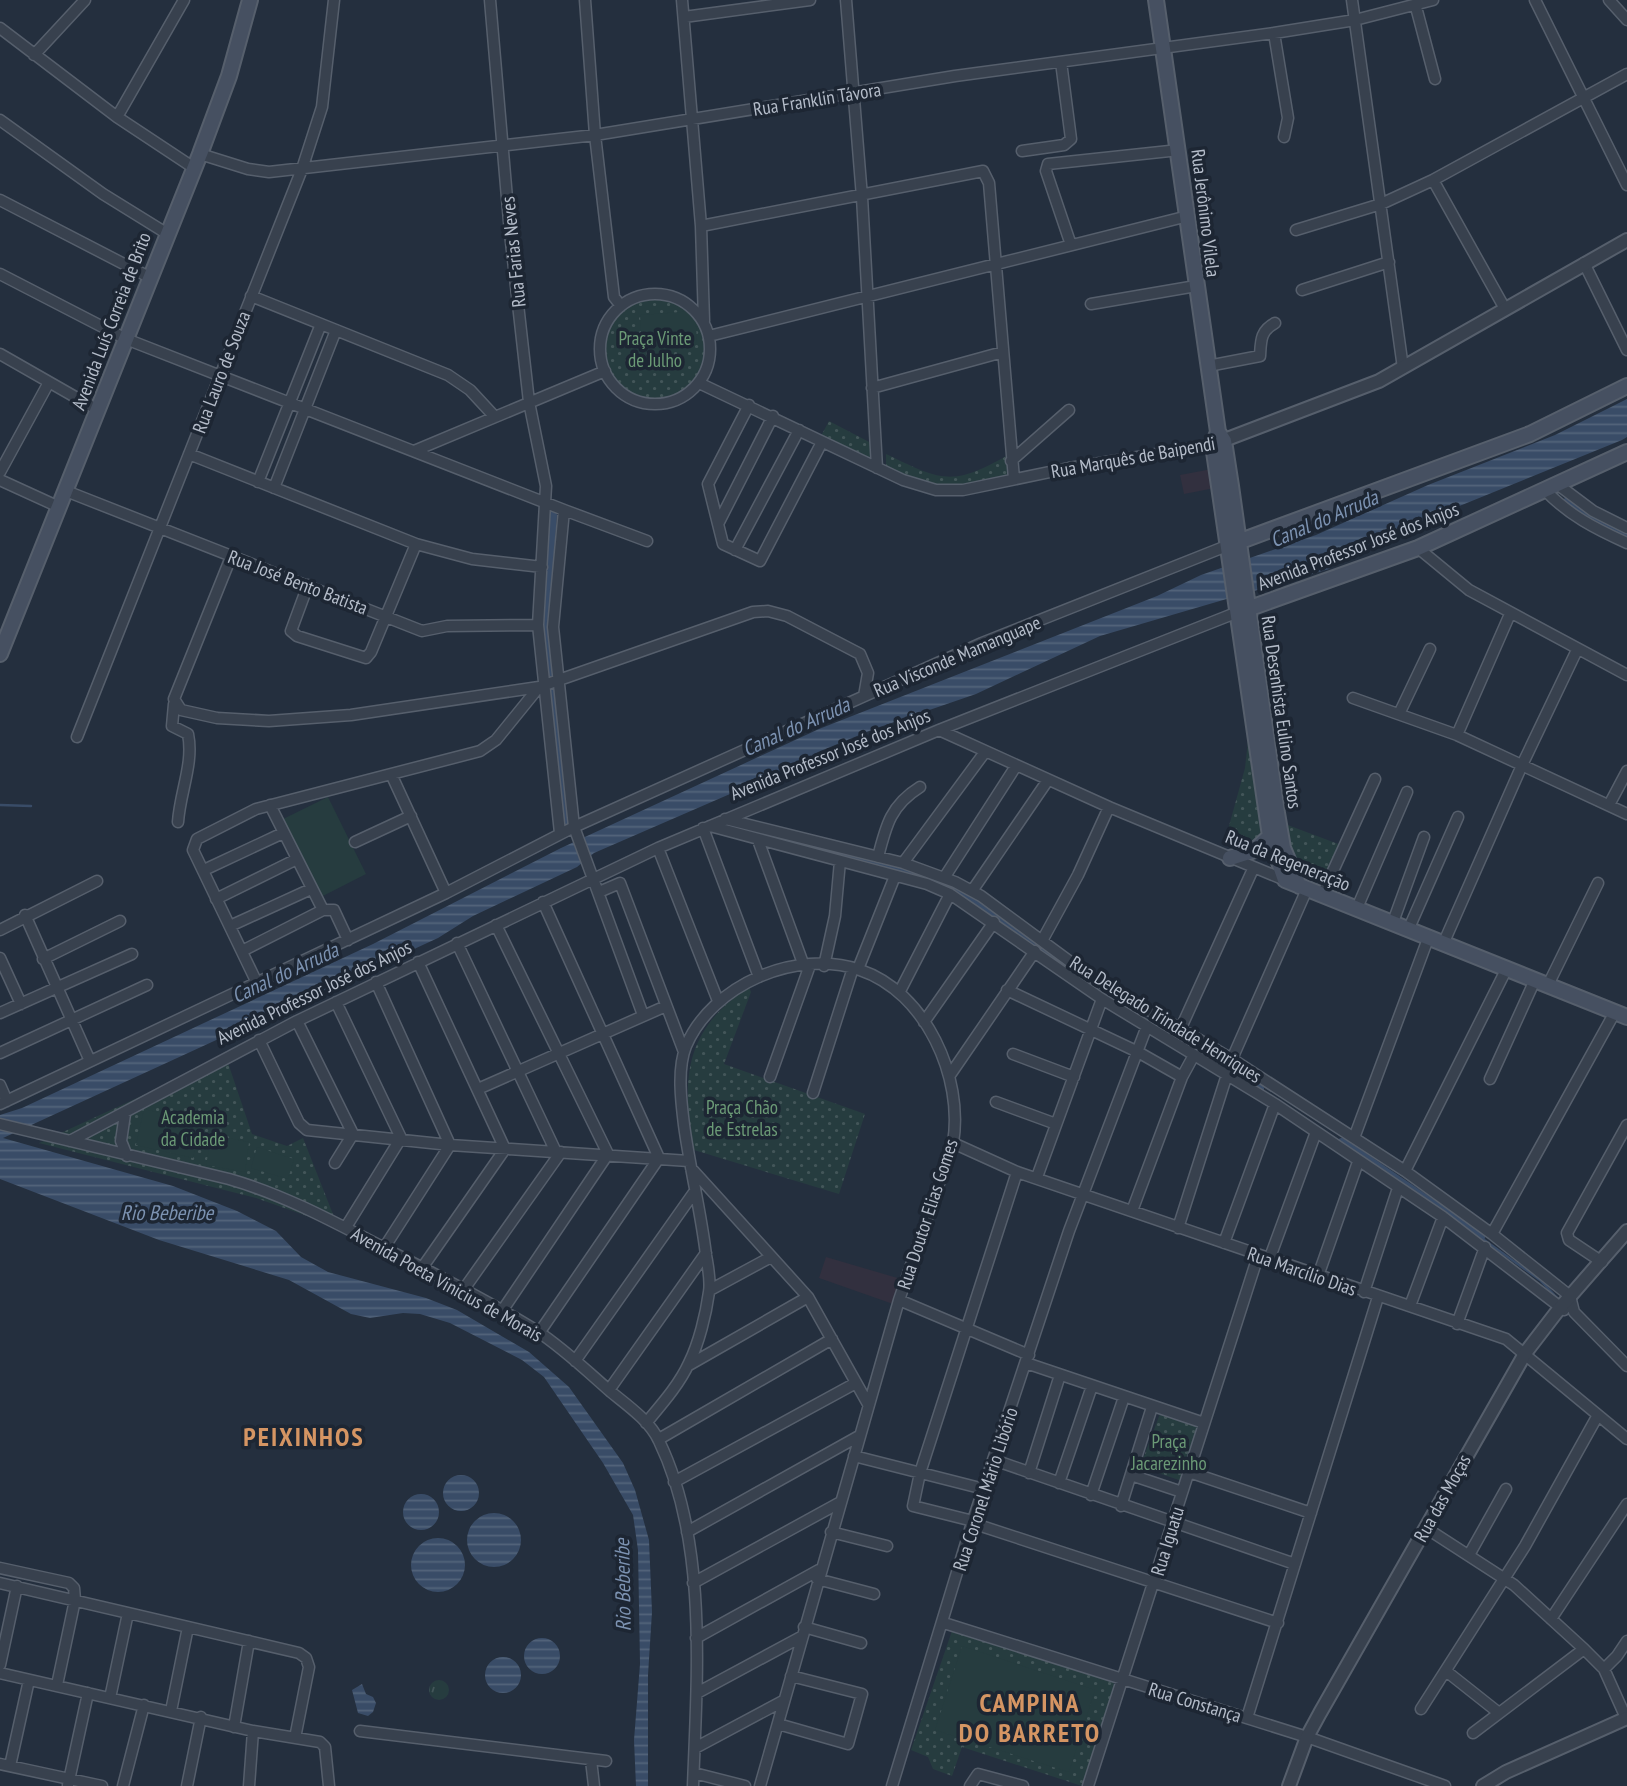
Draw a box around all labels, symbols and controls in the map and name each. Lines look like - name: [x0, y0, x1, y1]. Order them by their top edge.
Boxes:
- street label: Rua Franklin Távora: [751, 77, 883, 121]
- street label: Rua Jerônimo Vilela: [1186, 148, 1226, 278]
- street label: Rua Farias Neves: [495, 195, 531, 309]
- street label: Avenida Luís Correia de Brito: [66, 229, 156, 413]
- street label: Rua Lauro de Souza: [187, 307, 255, 437]
- park label: Praça Vinte de Julho: [619, 326, 692, 372]
- street label: Rua Marquês de Baipendi: [1049, 431, 1217, 483]
- water label: Canal do Arruda: [1266, 483, 1383, 553]
- street label: Avenida Professor José dos Anjos: [1254, 497, 1462, 595]
- street label: Rua José Bento Batista: [225, 544, 371, 620]
- street label: Rua Visconde Mamanguape: [870, 610, 1044, 702]
- street label: Rua Desenhista Eulino Santos: [1257, 614, 1307, 810]
- water label: Canal do Arruda: [738, 690, 855, 762]
- street label: Avenida Professor José dos Anjos: [726, 703, 934, 805]
- street label: Rua da Regeneração: [1222, 824, 1354, 896]
- street label: Avenida Professor José dos Anjos: [213, 934, 415, 1050]
- water label: Canal do Arruda: [227, 935, 344, 1009]
- street label: Rua Delegado Trindade Henriques: [1066, 950, 1266, 1088]
- park label: Praça Chão de Estrelas: [706, 1095, 778, 1141]
- park label: Academia da Cidade: [161, 1105, 225, 1151]
- street label: Rua Doutor Elias Gomes: [891, 1136, 963, 1292]
- water label: Rio Beberibe: [121, 1199, 215, 1226]
- street label: Avenida Poeta Vinicius de Morais: [347, 1221, 547, 1347]
- street label: Rua Marcílio Dias: [1244, 1241, 1360, 1301]
- street label: Rua Coronel Mário Libório: [947, 1404, 1023, 1574]
- district label: PEIXINHOS: [243, 1420, 365, 1453]
- park label: Praça Jacarezinho: [1130, 1429, 1207, 1475]
- street label: Rua das Moças: [1408, 1450, 1476, 1546]
- street label: Rua Iguatu: [1145, 1504, 1189, 1578]
- water label: Rio Beberibe: [608, 1537, 637, 1632]
- street label: Rua Constança: [1146, 1677, 1244, 1727]
- district label: CAMPINA DO BARRETO: [959, 1686, 1101, 1749]

